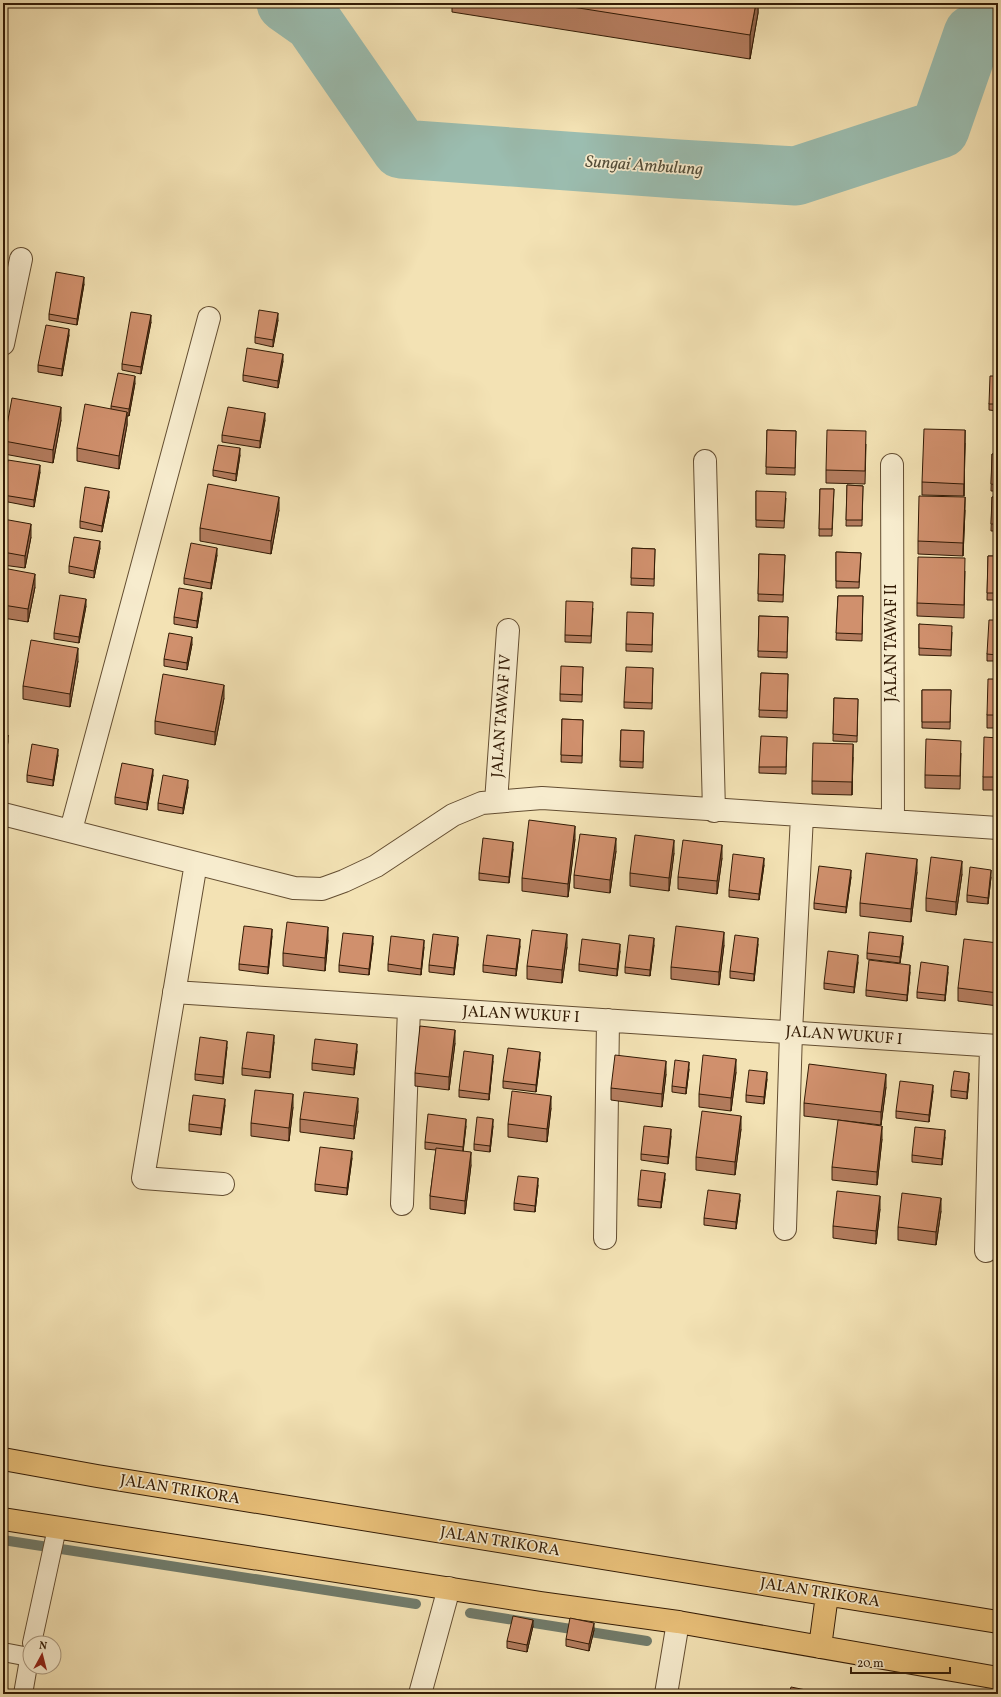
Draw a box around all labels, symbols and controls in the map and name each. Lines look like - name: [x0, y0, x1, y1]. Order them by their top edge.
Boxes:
- water label: Sungai Ambulung: [584, 150, 704, 182]
- street label: JALAN TAWAF II: [881, 584, 903, 702]
- street label: JALAN TAWAF IV: [487, 654, 517, 778]
- street label: JALAN WUKUF I: [462, 1001, 580, 1029]
- street label: JALAN WUKUF I: [785, 1021, 903, 1051]
- street label: JALAN TRIKORA: [118, 1470, 242, 1510]
- street label: JALAN TRIKORA: [438, 1522, 562, 1562]
- street label: JALAN TRIKORA: [758, 1573, 882, 1613]
- north arrow: [22, 1635, 62, 1675]
- text: N: [38, 1639, 48, 1654]
- scale bar: [851, 1649, 950, 1675]
- text: 20 m: [857, 1656, 884, 1672]

